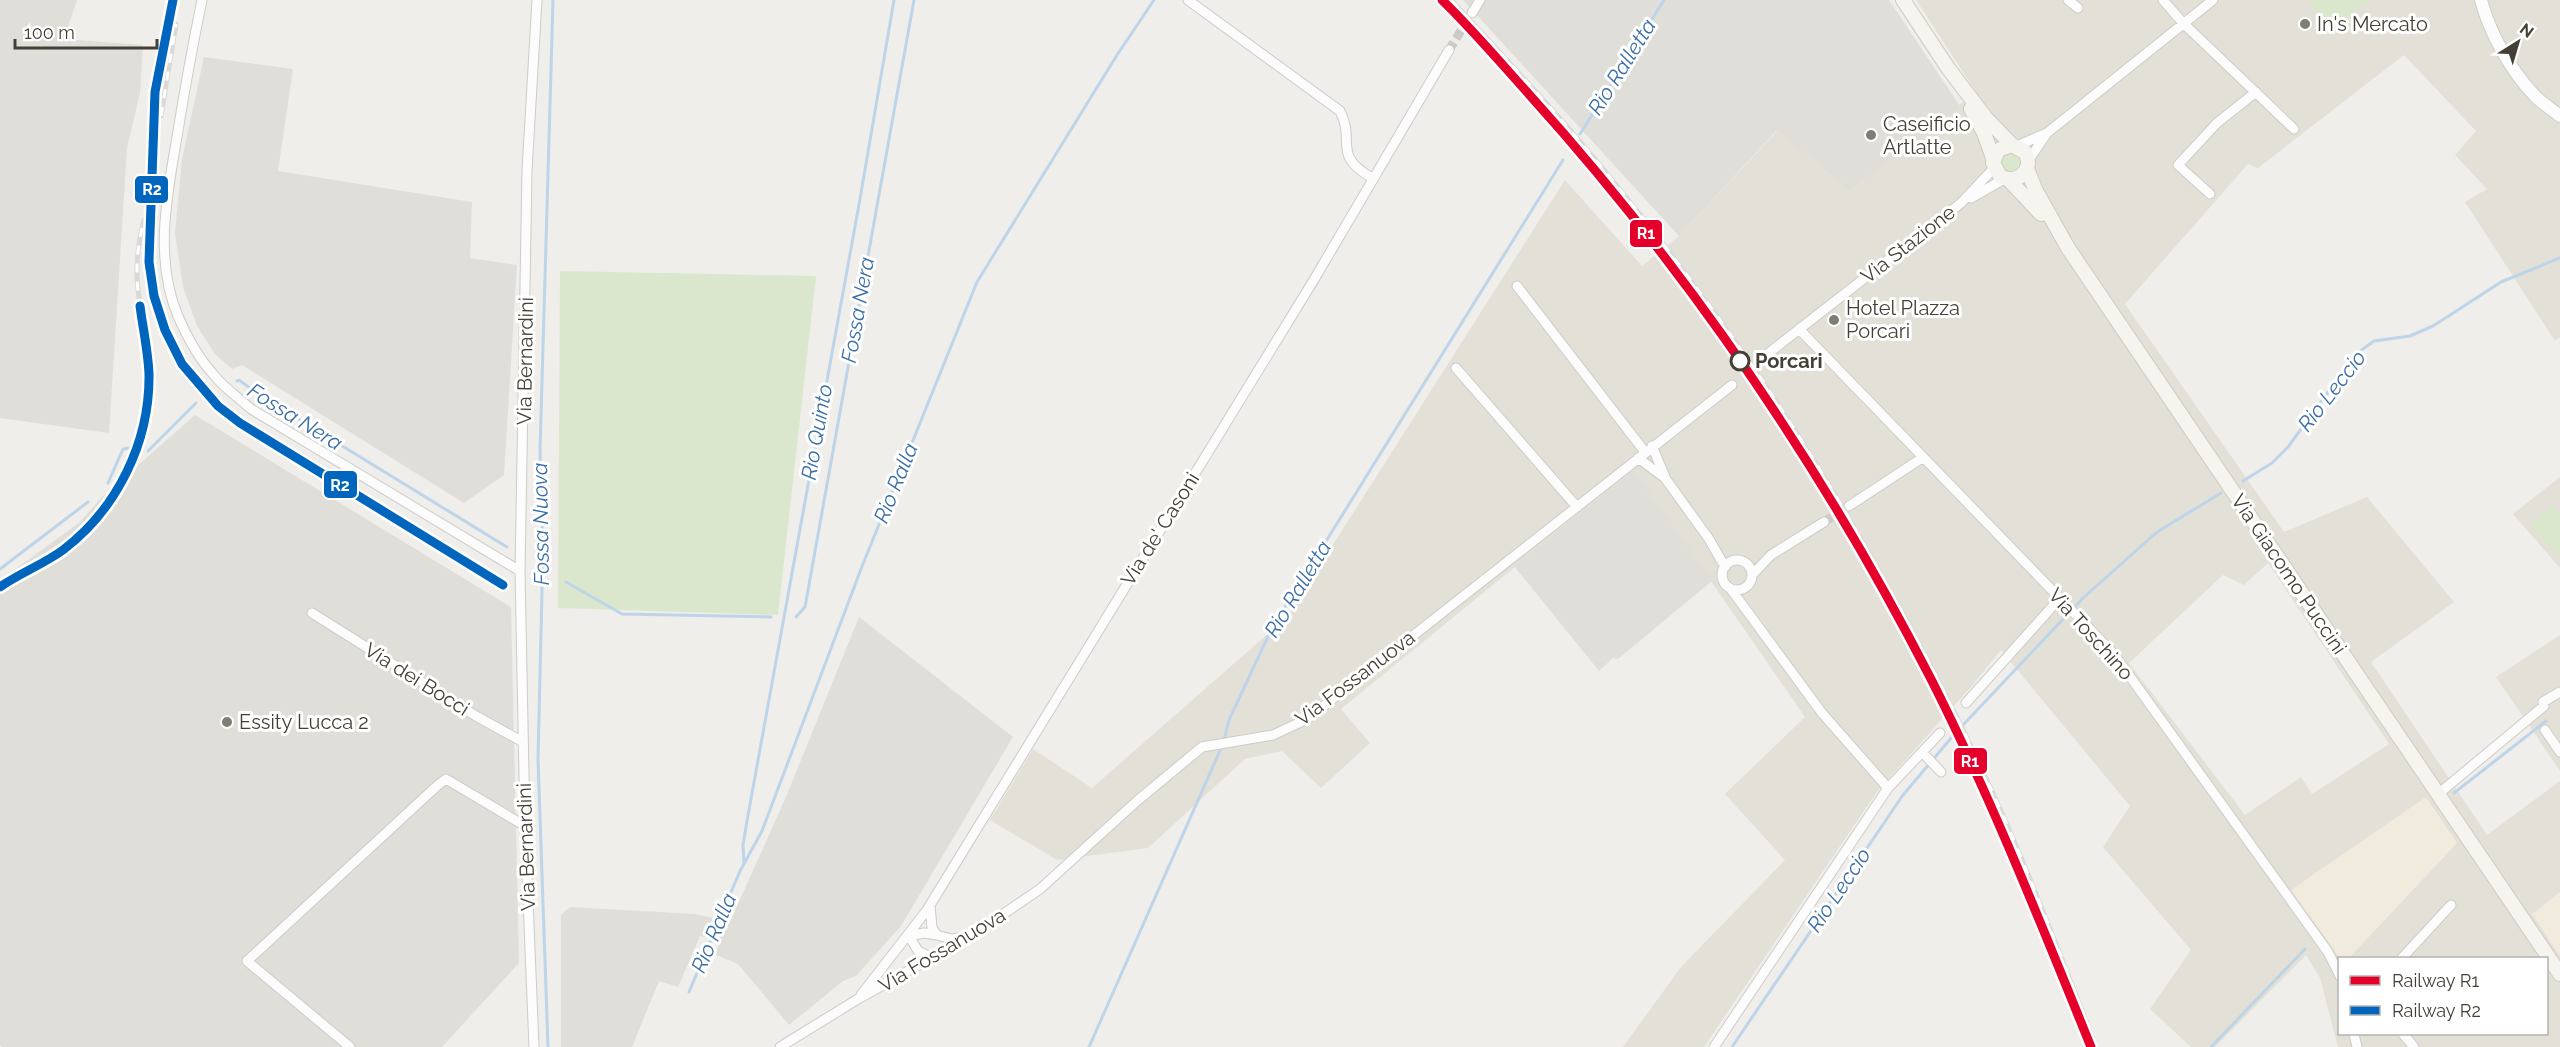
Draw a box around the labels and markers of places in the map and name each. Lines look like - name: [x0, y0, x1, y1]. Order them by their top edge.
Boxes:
- place label: In's Mercato: [2317, 12, 2428, 36]
- marker: In's Mercato: [2298, 17, 2312, 31]
- place label: Caseificio Artlatte: [1883, 112, 1971, 159]
- marker: Caseificio Artlatte: [1864, 128, 1878, 142]
- place label: Hotel Plazza Porcari: [1846, 296, 1960, 343]
- marker: Hotel Plazza Porcari: [1827, 313, 1841, 327]
- place label: Porcari: [1755, 349, 1823, 373]
- marker: Porcari: [1730, 351, 1750, 371]
- place label: Essity Lucca 2: [239, 710, 369, 734]
- marker: Essity Lucca 2: [220, 715, 234, 729]

